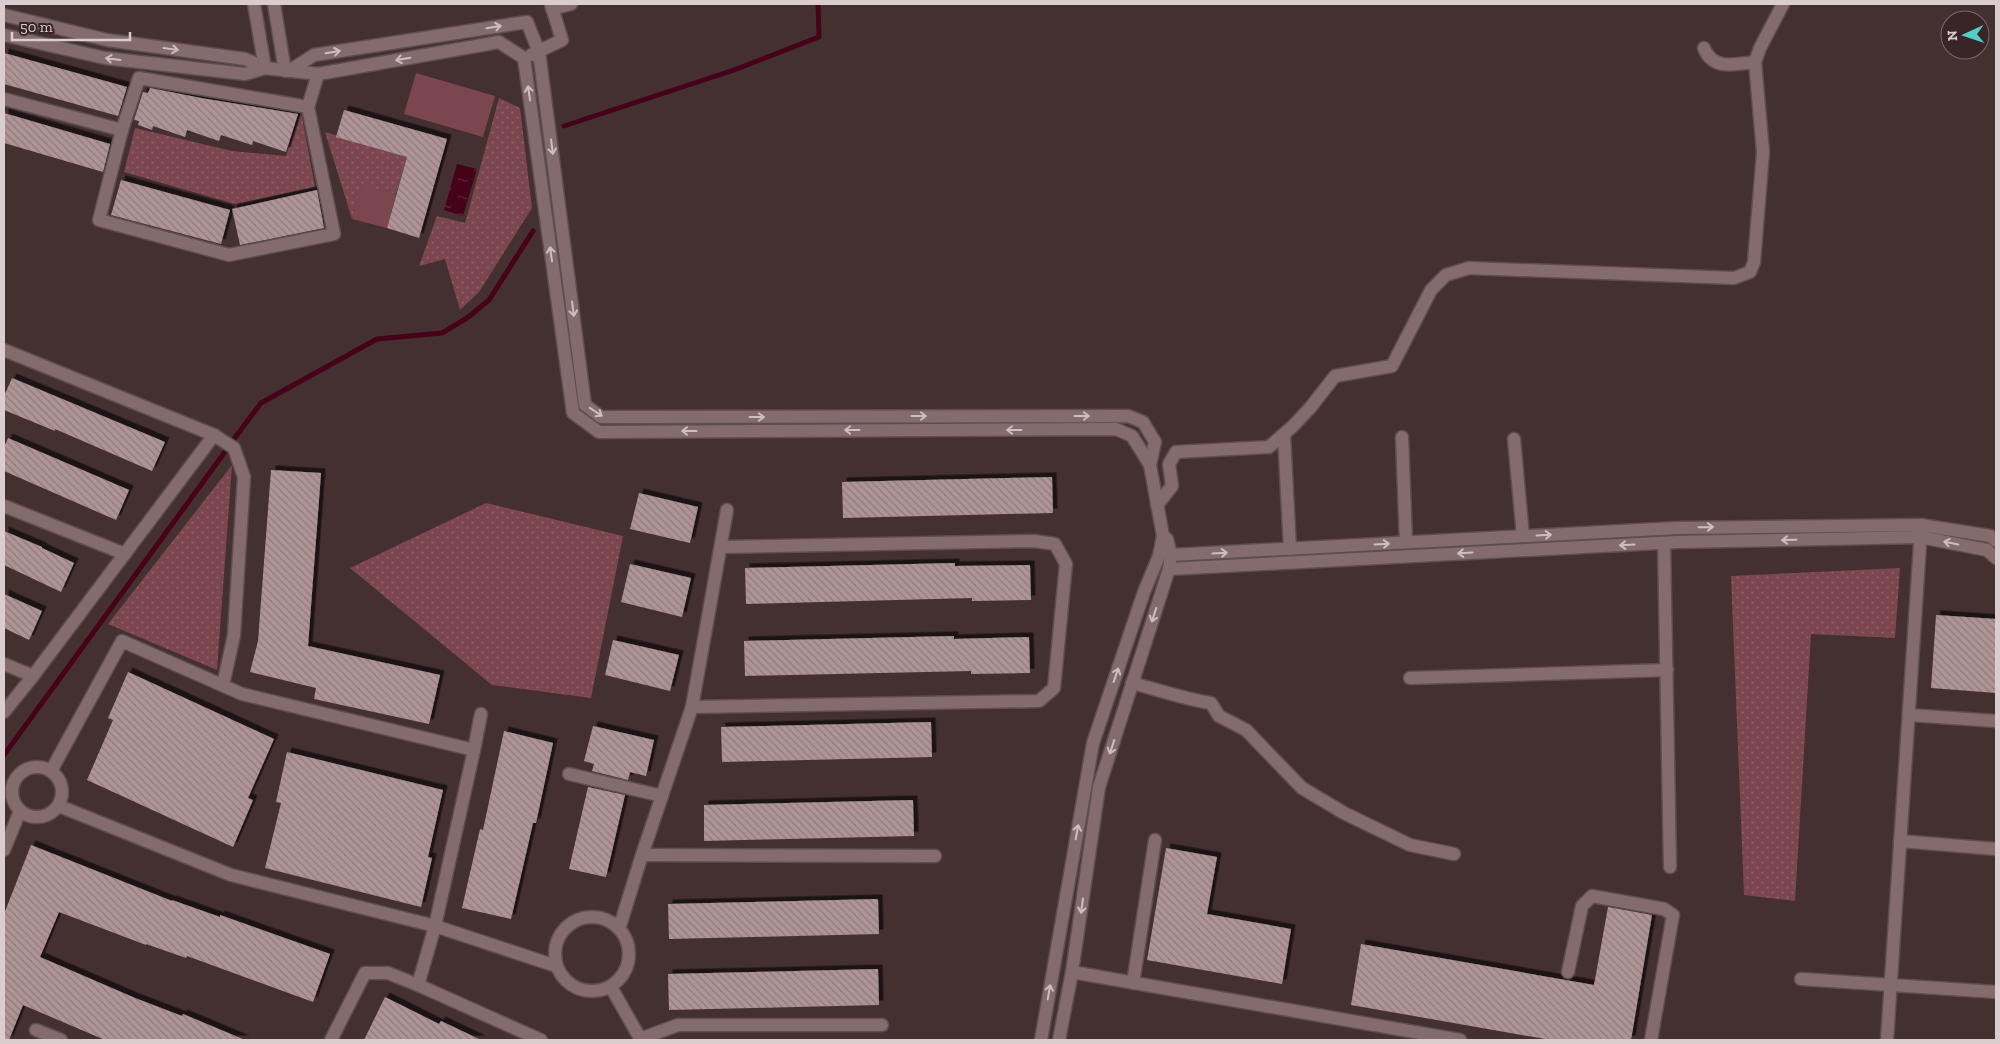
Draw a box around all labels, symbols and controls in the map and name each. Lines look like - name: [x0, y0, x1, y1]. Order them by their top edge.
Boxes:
- scale bar: [12, 10, 130, 42]
- north arrow: [1940, 10, 1990, 60]
- text: 50 m: [20, 18, 53, 36]
- one-way arrow: [485, 22, 501, 32]
- text: N: [1944, 30, 1961, 41]
- one-way arrow: [163, 44, 179, 54]
- one-way arrow: [325, 47, 341, 57]
- one-way arrow: [105, 54, 121, 64]
- one-way arrow: [395, 55, 411, 65]
- one-way arrow: [523, 86, 533, 102]
- one-way arrow: [547, 139, 557, 155]
- one-way arrow: [546, 247, 556, 263]
- one-way arrow: [568, 300, 578, 316]
- one-way arrow: [589, 407, 603, 418]
- one-way arrow: [911, 411, 927, 421]
- one-way arrow: [1074, 411, 1090, 421]
- one-way arrow: [748, 412, 765, 422]
- one-way arrow: [1006, 425, 1022, 435]
- one-way arrow: [681, 426, 698, 436]
- one-way arrow: [844, 426, 860, 435]
- one-way arrow: [1698, 522, 1714, 532]
- one-way arrow: [1536, 530, 1552, 539]
- one-way arrow: [1782, 535, 1798, 545]
- one-way arrow: [1944, 538, 1960, 547]
- one-way arrow: [1374, 539, 1390, 548]
- one-way arrow: [1619, 540, 1635, 549]
- one-way arrow: [1211, 548, 1227, 557]
- one-way arrow: [1457, 549, 1473, 558]
- one-way arrow: [1149, 607, 1158, 623]
- one-way arrow: [1112, 668, 1121, 683]
- one-way arrow: [1107, 738, 1117, 754]
- one-way arrow: [1073, 825, 1083, 841]
- one-way arrow: [1077, 898, 1087, 914]
- one-way arrow: [1045, 985, 1055, 1001]

